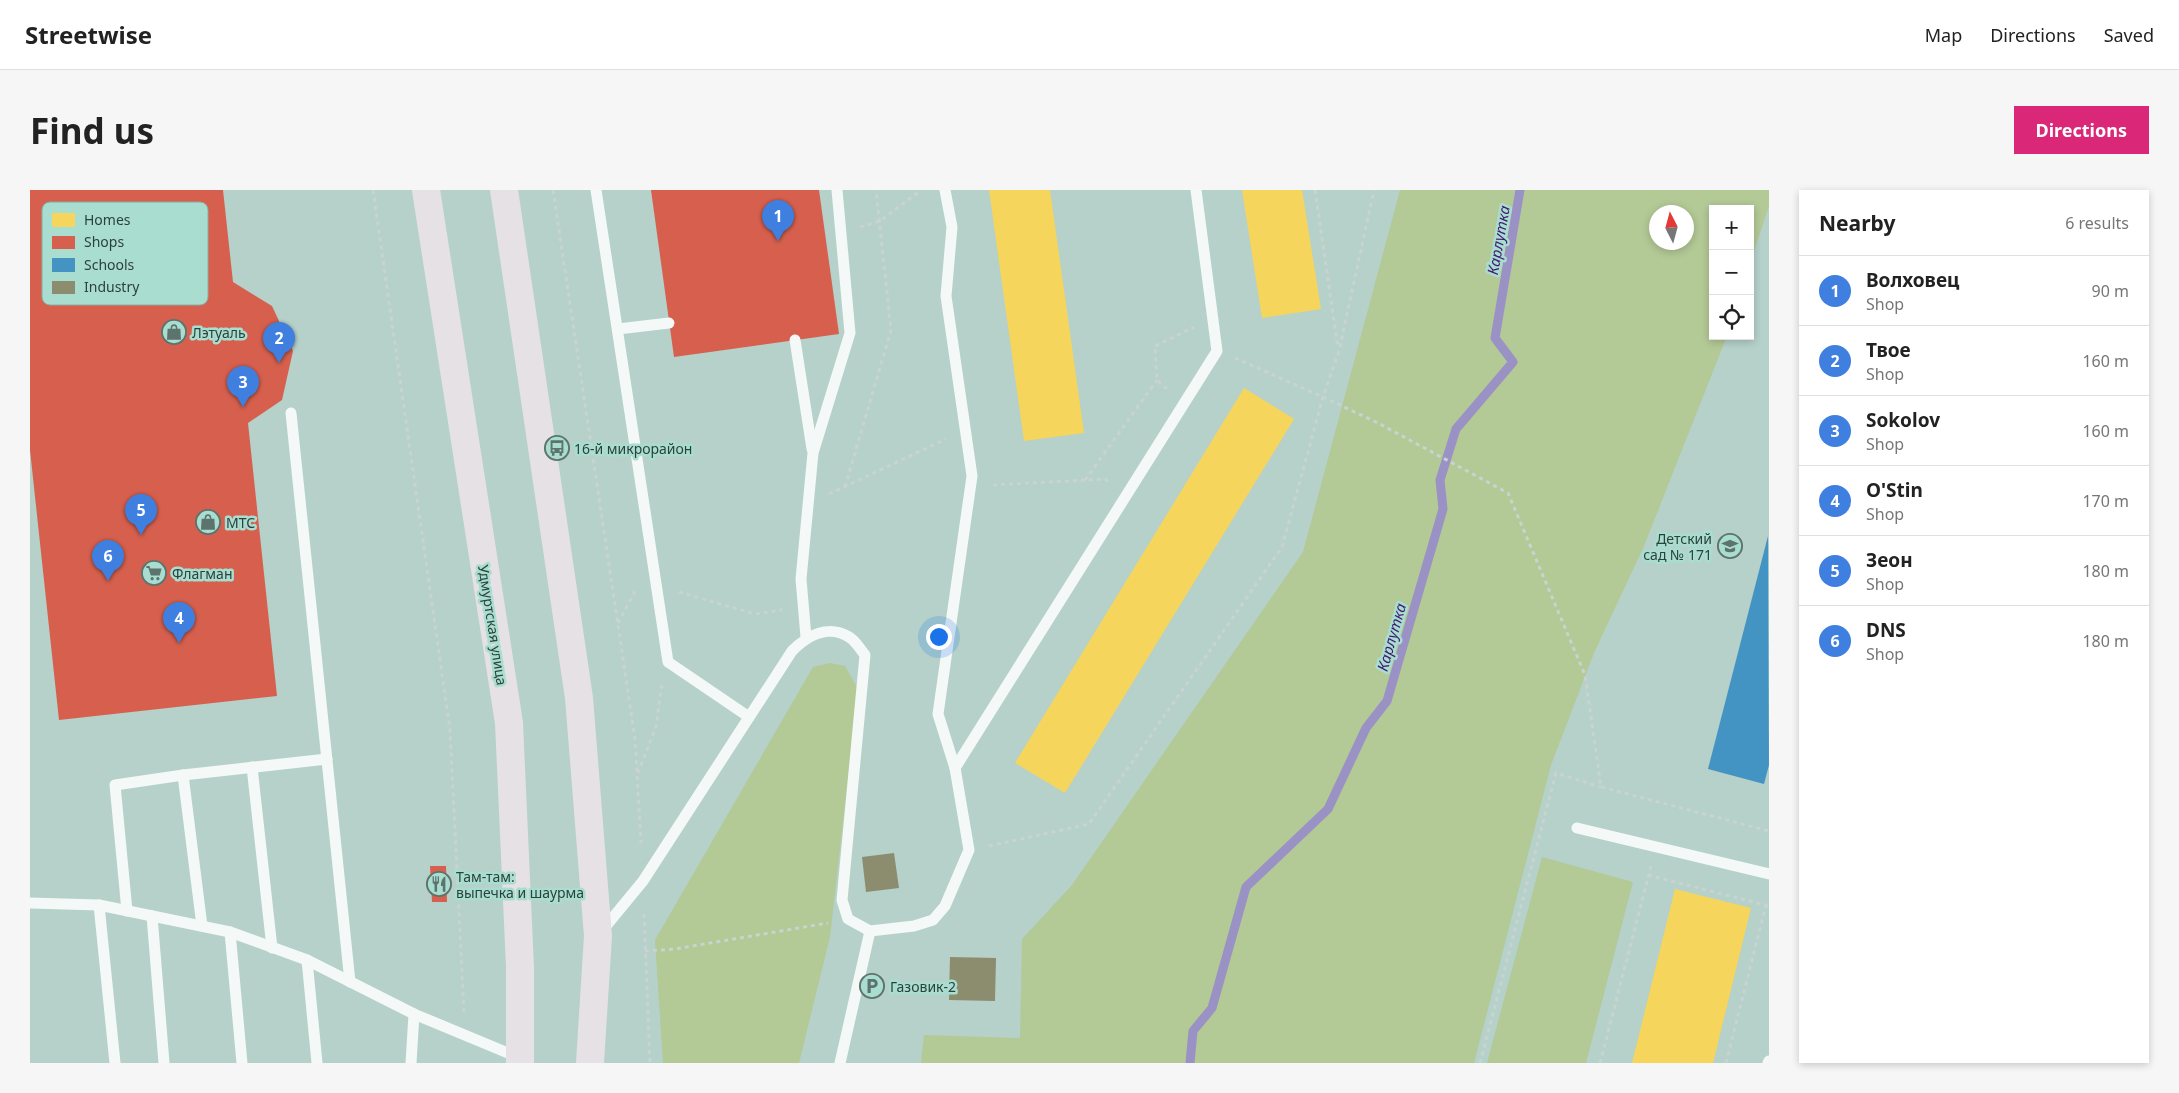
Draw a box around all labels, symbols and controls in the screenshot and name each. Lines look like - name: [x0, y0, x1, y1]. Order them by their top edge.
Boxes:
- text: Streetwise: [25, 18, 152, 51]
- text: Map: [1925, 23, 1962, 47]
- text: Directions: [1990, 23, 2076, 47]
- text: Saved: [2104, 23, 2154, 47]
- button: Directions: [2014, 106, 2149, 154]
- text: Find us: [30, 107, 154, 154]
- pin: 1: [762, 200, 794, 241]
- legend: [42, 202, 208, 305]
- water label: Карлутка: [1482, 203, 1514, 276]
- north arrow: [1649, 205, 1694, 250]
- map controls: [1709, 205, 1754, 340]
- button: +: [1709, 205, 1754, 250]
- text: Nearby: [1819, 209, 1895, 237]
- text: Homes: [84, 210, 131, 229]
- text: 6 results: [2065, 212, 2129, 234]
- text: Shops: [84, 232, 124, 251]
- button: −: [1709, 250, 1754, 295]
- text: Schools: [84, 255, 135, 274]
- text: Волховец: [1866, 267, 1959, 293]
- text: Industry: [84, 277, 140, 296]
- text: 1: [1830, 280, 1840, 302]
- text: 90 m: [2092, 280, 2129, 302]
- text: Shop: [1866, 293, 1904, 315]
- button: locate: [1709, 295, 1754, 340]
- shop icon: Лэтуаль: [161, 319, 187, 345]
- pin: 2: [263, 322, 295, 363]
- place label: Лэтуаль: [192, 323, 246, 342]
- text: Твое: [1866, 337, 1911, 363]
- text: 2: [1830, 350, 1840, 372]
- text: 160 m: [2082, 350, 2129, 372]
- text: Shop: [1866, 363, 1904, 385]
- pin: 3: [227, 366, 259, 407]
- text: Sokolov: [1866, 407, 1940, 433]
- text: 3: [1830, 420, 1840, 442]
- text: 160 m: [2082, 420, 2129, 442]
- text: Shop: [1866, 433, 1904, 455]
- bus stop icon: 16-й микрорайон: [544, 435, 570, 461]
- place label: 16-й микрорайон: [574, 439, 692, 458]
- text: O'Stin: [1866, 477, 1923, 503]
- text: 4: [1830, 490, 1840, 512]
- text: 170 m: [2082, 490, 2129, 512]
- pin: 5: [125, 494, 157, 535]
- text: Shop: [1866, 503, 1904, 525]
- shop icon: МТС: [195, 509, 221, 535]
- place label: МТС: [226, 513, 255, 532]
- place label: Детский сад № 171: [1643, 529, 1712, 564]
- school or university icon: Детский сад № 171: [1717, 533, 1743, 559]
- pin: 6: [92, 540, 124, 581]
- text: Зеон: [1866, 547, 1913, 573]
- supermarket icon: Флагман: [141, 560, 167, 586]
- text: 5: [1830, 560, 1840, 582]
- text: 180 m: [2082, 560, 2129, 582]
- street label: Удмуртская улица: [474, 563, 512, 687]
- place label: Флагман: [172, 564, 233, 583]
- text: Shop: [1866, 573, 1904, 595]
- water label: Карлутка: [1372, 600, 1410, 673]
- pin: 4: [163, 602, 195, 643]
- text: DNS: [1866, 617, 1906, 643]
- your location: [926, 624, 952, 650]
- text: 6: [1830, 630, 1840, 652]
- text: 180 m: [2082, 630, 2129, 652]
- text: Shop: [1866, 643, 1904, 665]
- place label: Там-там: выпечка и шаурма: [456, 867, 584, 902]
- restaurant icon: Там-там: выпечка и шаурма: [426, 871, 452, 897]
- parking icon: Газовик-2: [859, 973, 885, 999]
- place label: Газовик-2: [890, 977, 956, 996]

